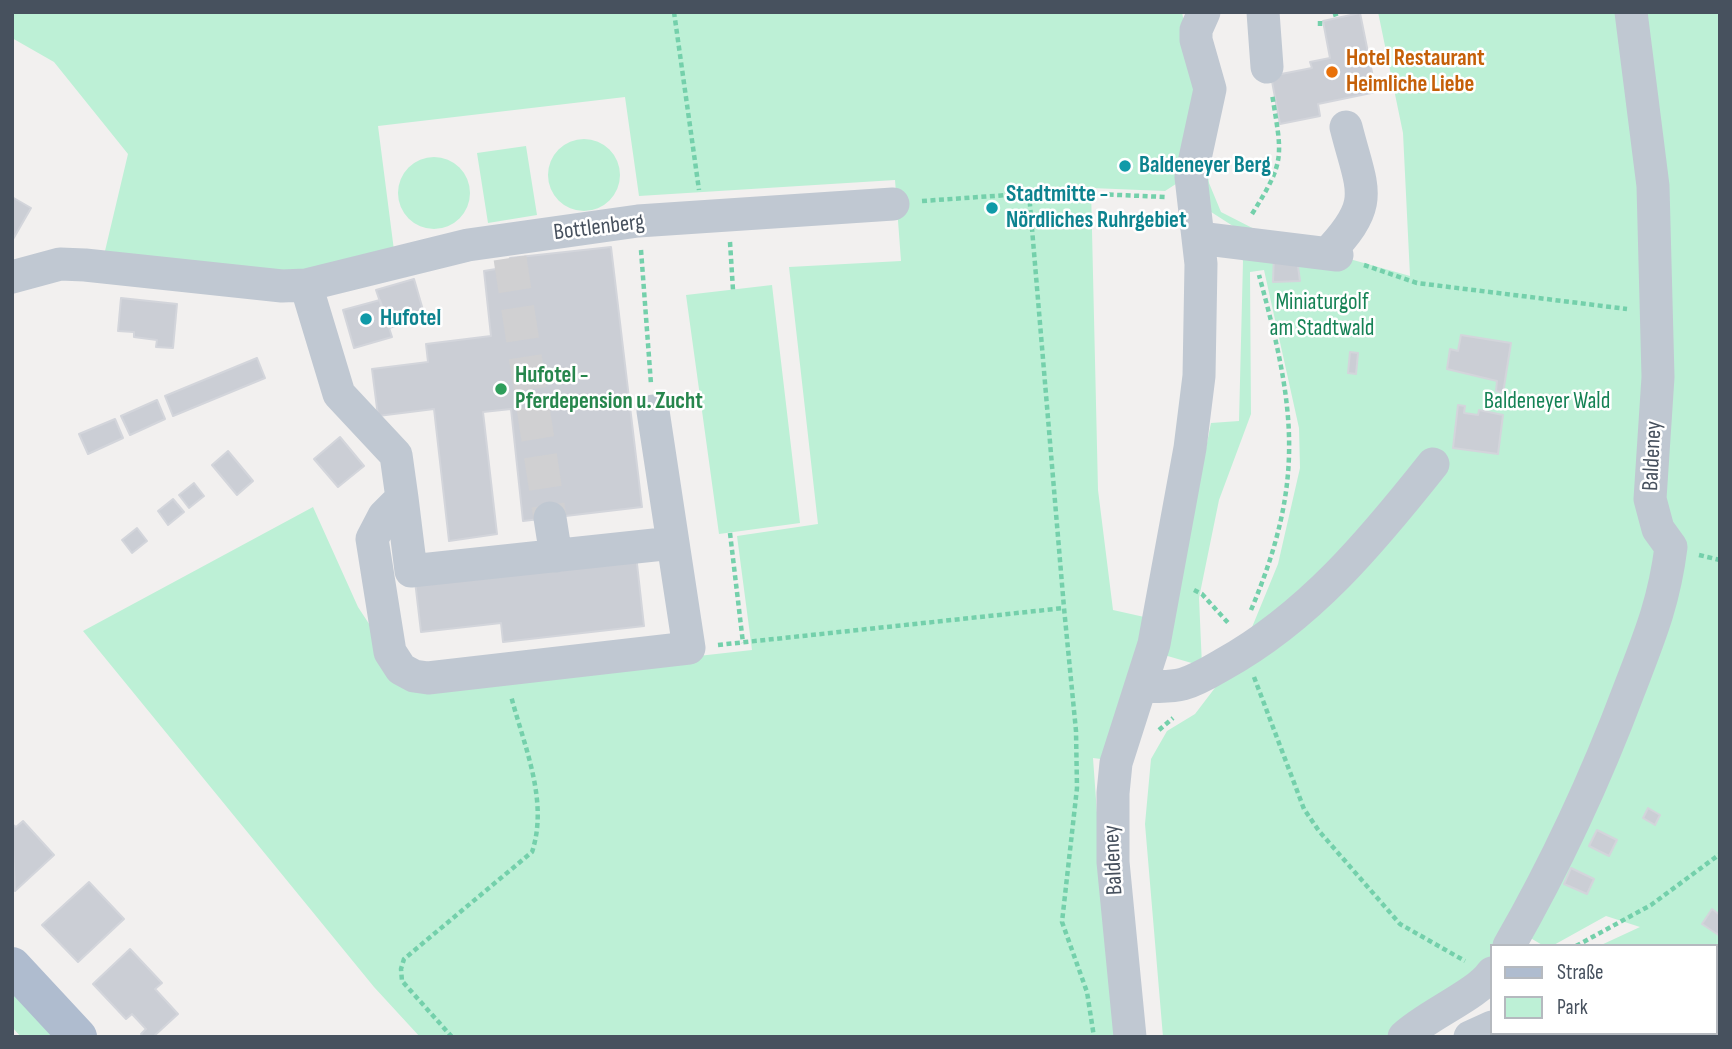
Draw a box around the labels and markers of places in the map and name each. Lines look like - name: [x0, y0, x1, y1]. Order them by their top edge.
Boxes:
- place label: Hotel Restaurant Heimliche Liebe: [1346, 45, 1485, 99]
- marker: Hotel Restaurant Heimliche Liebe: [1324, 64, 1340, 80]
- place label: Baldeneyer Berg: [1139, 152, 1271, 180]
- marker: Baldeneyer Berg: [1117, 158, 1133, 174]
- place label: Stadtmitte - Nördliches Ruhrgebiet: [1006, 181, 1186, 235]
- marker: Stadtmitte - Nördliches Ruhrgebiet: [984, 200, 1000, 216]
- place label: Hufotel: [380, 305, 441, 333]
- marker: Hufotel: [358, 311, 374, 327]
- place label: Hufotel - Pferdepension u. Zucht: [515, 362, 703, 416]
- marker: Hufotel - Pferdepension u. Zucht: [493, 381, 509, 397]

